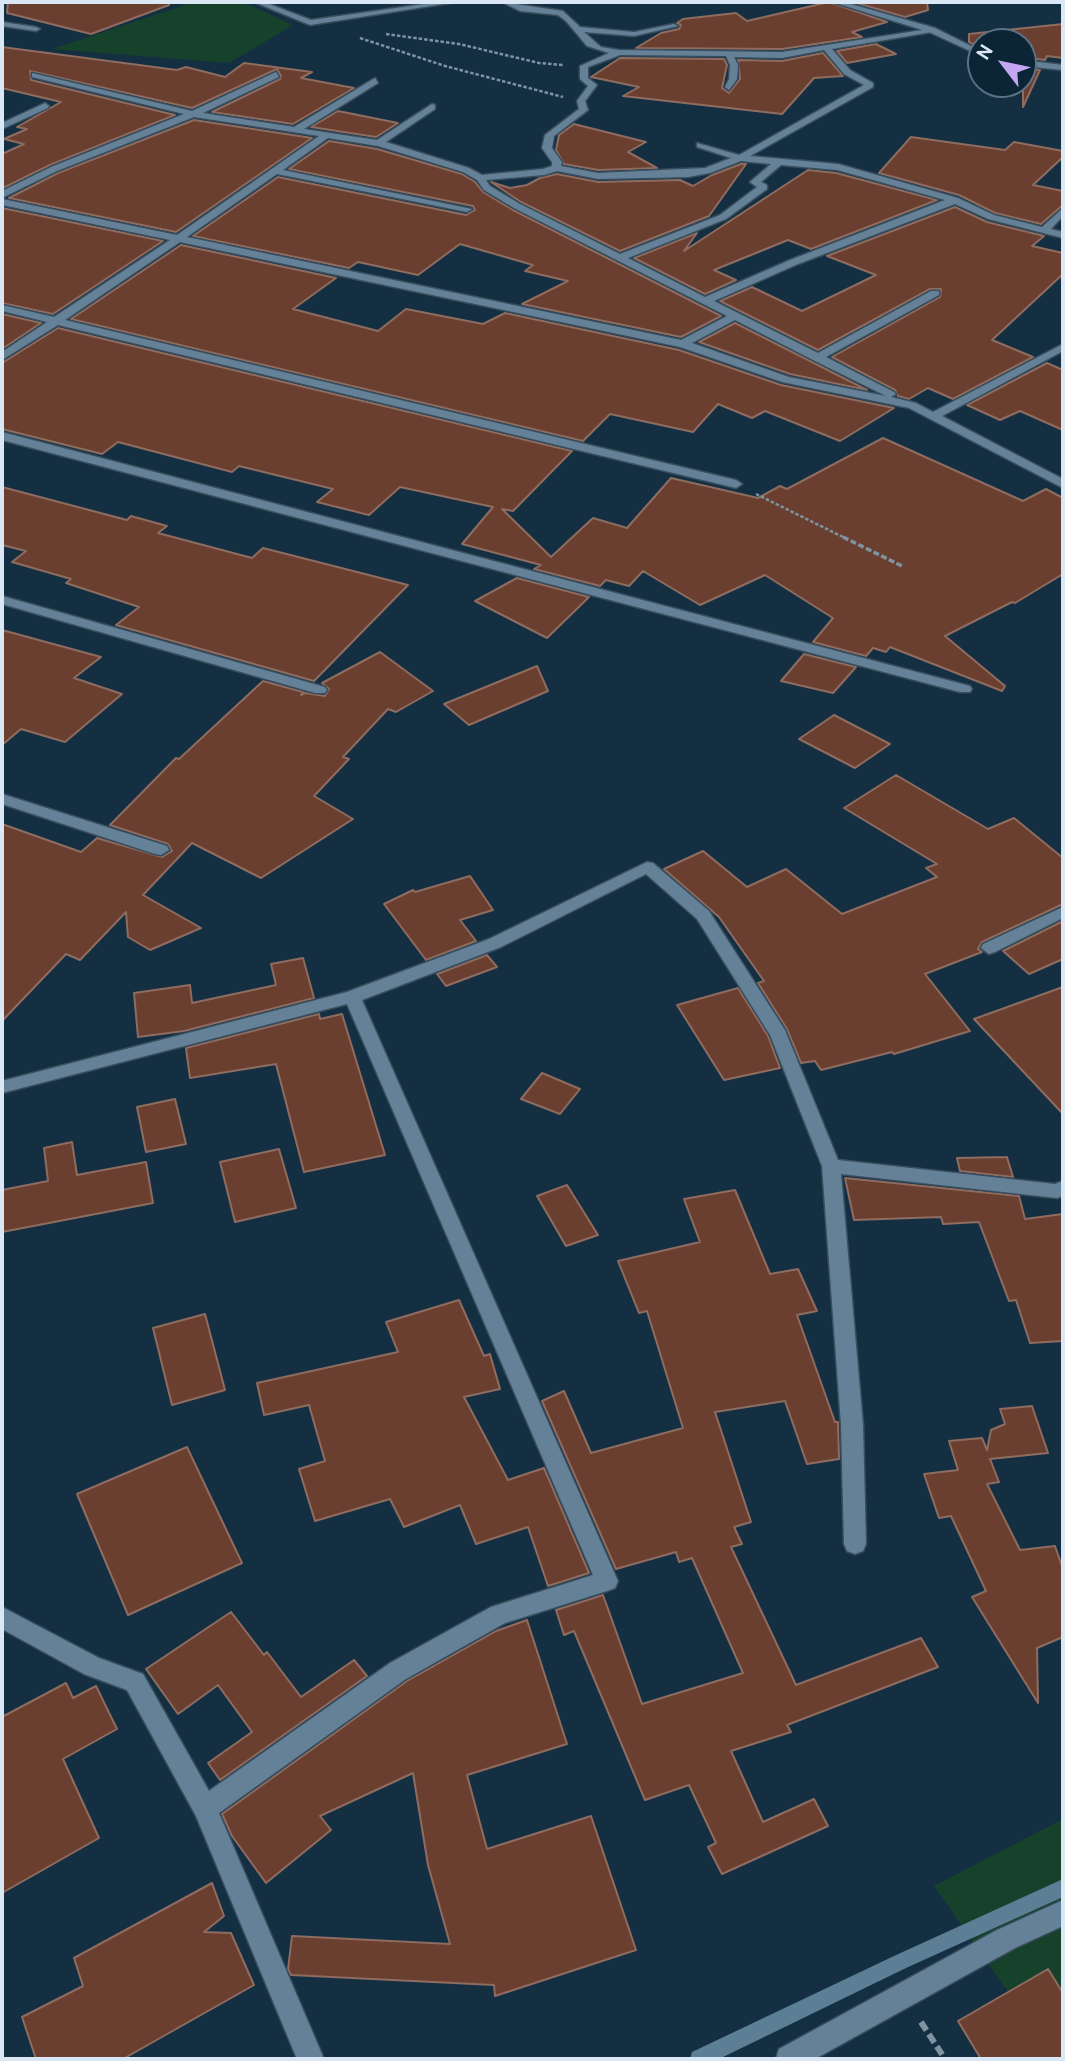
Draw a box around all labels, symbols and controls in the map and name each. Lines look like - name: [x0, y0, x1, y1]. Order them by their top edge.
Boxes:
- north arrow: [967, 28, 1037, 98]
- text: N: [972, 41, 1000, 65]

